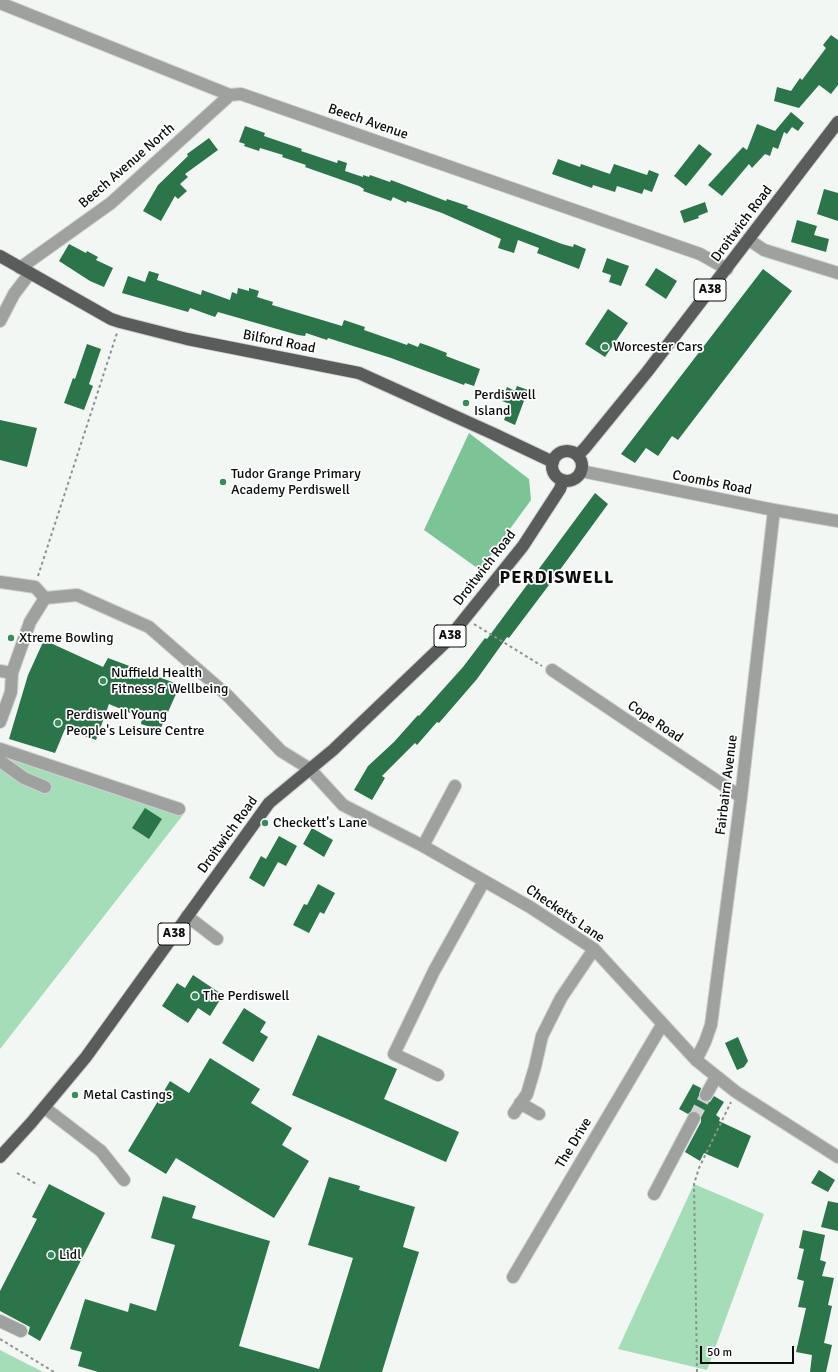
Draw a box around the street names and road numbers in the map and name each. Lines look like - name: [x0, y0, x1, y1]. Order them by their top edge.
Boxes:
- street label: Beech Avenue: [326, 100, 410, 144]
- street label: Beech Avenue North: [76, 120, 178, 212]
- street label: Droitwich Road: [708, 182, 776, 266]
- road number: A38: [694, 279, 726, 301]
- street label: Bilford Road: [241, 327, 317, 357]
- street label: Coombs Road: [671, 467, 753, 499]
- street label: Droitwich Road: [450, 527, 520, 609]
- road number: A38: [434, 625, 466, 647]
- street label: Cope Road: [624, 697, 686, 747]
- street label: Fairbairn Avenue: [713, 734, 741, 836]
- street label: Droitwich Road: [194, 793, 262, 877]
- street label: Checketts Lane: [522, 881, 608, 947]
- road number: A38: [158, 923, 190, 945]
- street label: The Drive: [552, 1115, 596, 1171]

